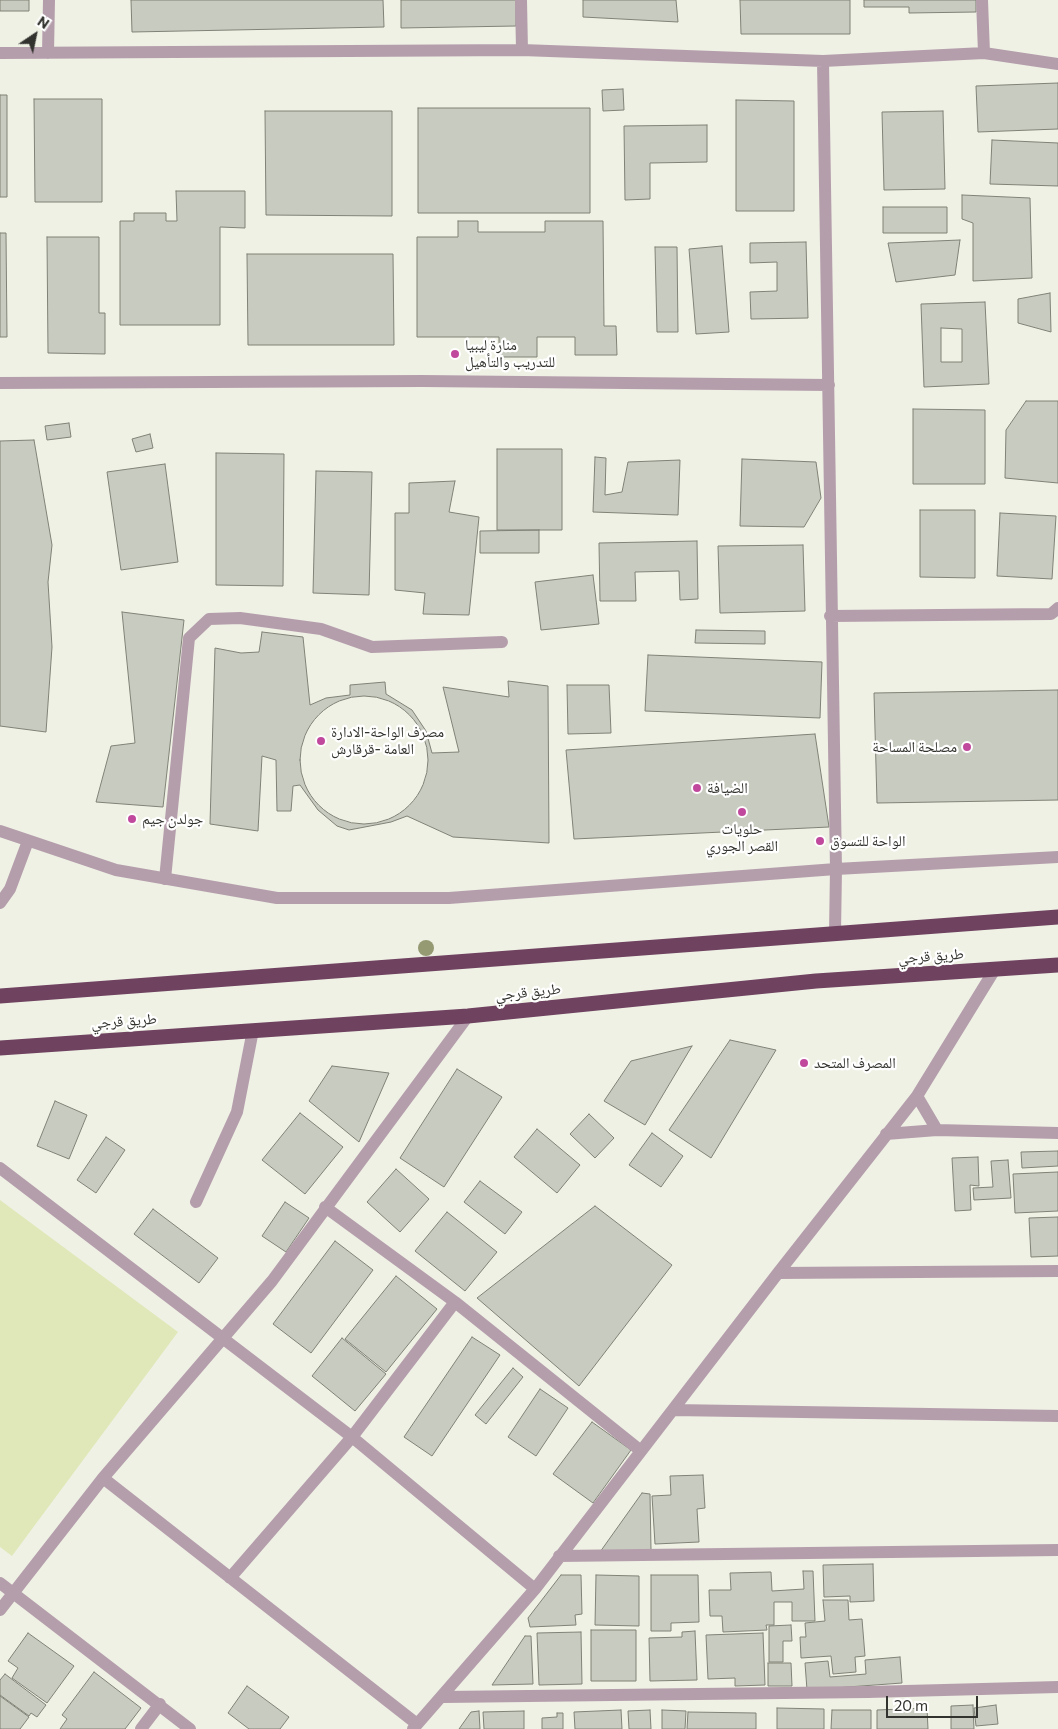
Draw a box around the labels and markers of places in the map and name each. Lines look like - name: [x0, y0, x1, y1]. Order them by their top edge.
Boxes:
- place label: منارة ليبيا للتدريب والتأهيل: [465, 336, 555, 371]
- marker: منارة ليبيا للتدريب والتأهيل: [449, 348, 461, 360]
- place label: مصرف الواحة-الادارة العامة -قرقارش: [331, 723, 444, 758]
- marker: مصرف الواحة-الادارة العامة -قرقارش: [315, 735, 327, 747]
- place label: مصلحة المساحة: [872, 738, 957, 756]
- marker: مصلحة المساحة: [961, 741, 973, 753]
- place label: الضيافة: [707, 779, 748, 797]
- marker: الضيافة: [691, 782, 703, 794]
- marker: حلويات القصر الجوري: [736, 806, 748, 818]
- place label: جولدن جيم: [142, 810, 203, 828]
- marker: جولدن جيم: [126, 813, 138, 825]
- place label: حلويات القصر الجوري: [706, 820, 778, 855]
- place label: الواحة للتسوق: [830, 832, 905, 850]
- marker: الواحة للتسوق: [814, 835, 826, 847]
- place label: المصرف المتحد: [814, 1054, 896, 1072]
- marker: المصرف المتحد: [798, 1057, 810, 1069]

